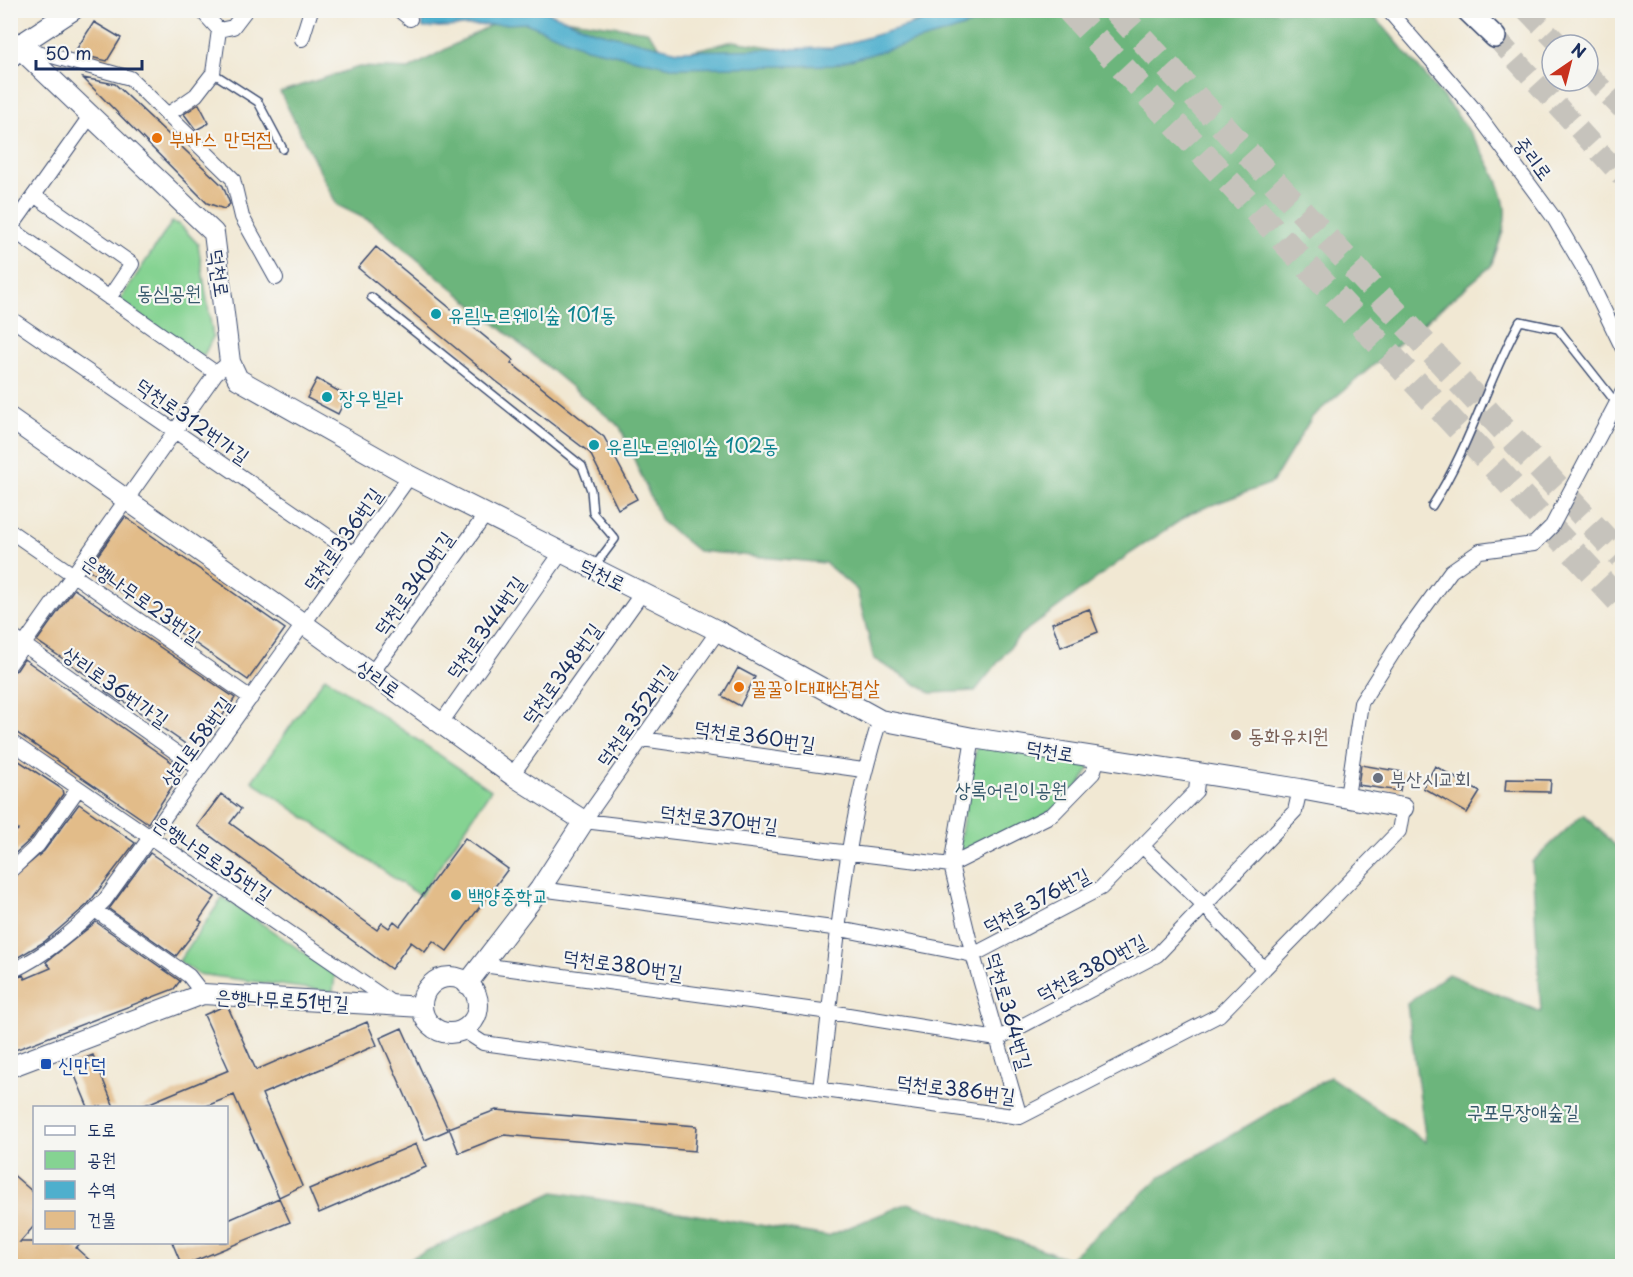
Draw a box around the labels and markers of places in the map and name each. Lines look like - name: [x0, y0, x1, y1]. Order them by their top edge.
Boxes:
- place label: 부바스 만덕점: [169, 123, 272, 153]
- marker: 부바스 만덕점: [150, 131, 164, 145]
- place label: 유림노르웨이숲 101동: [448, 299, 616, 329]
- marker: 유림노르웨이숲 101동: [429, 307, 443, 321]
- place label: 장우빌라: [339, 382, 403, 412]
- marker: 장우빌라: [320, 390, 334, 404]
- place label: 유림노르웨이숲 102동: [606, 430, 778, 460]
- marker: 유림노르웨이숲 102동: [587, 438, 601, 452]
- place label: 꿀꿀이대패삼겹살: [751, 672, 880, 702]
- marker: 꿀꿀이대패삼겹살: [732, 680, 746, 694]
- place label: 동화유치원: [1248, 720, 1328, 750]
- marker: 동화유치원: [1229, 728, 1243, 742]
- place label: 부산시교회: [1390, 763, 1470, 793]
- marker: 부산시교회: [1371, 771, 1385, 785]
- place label: 백양중학교: [468, 880, 548, 910]
- marker: 백양중학교: [449, 888, 463, 902]
- place label: 신만덕: [58, 1049, 106, 1079]
- marker: 신만덕: [39, 1057, 53, 1071]

